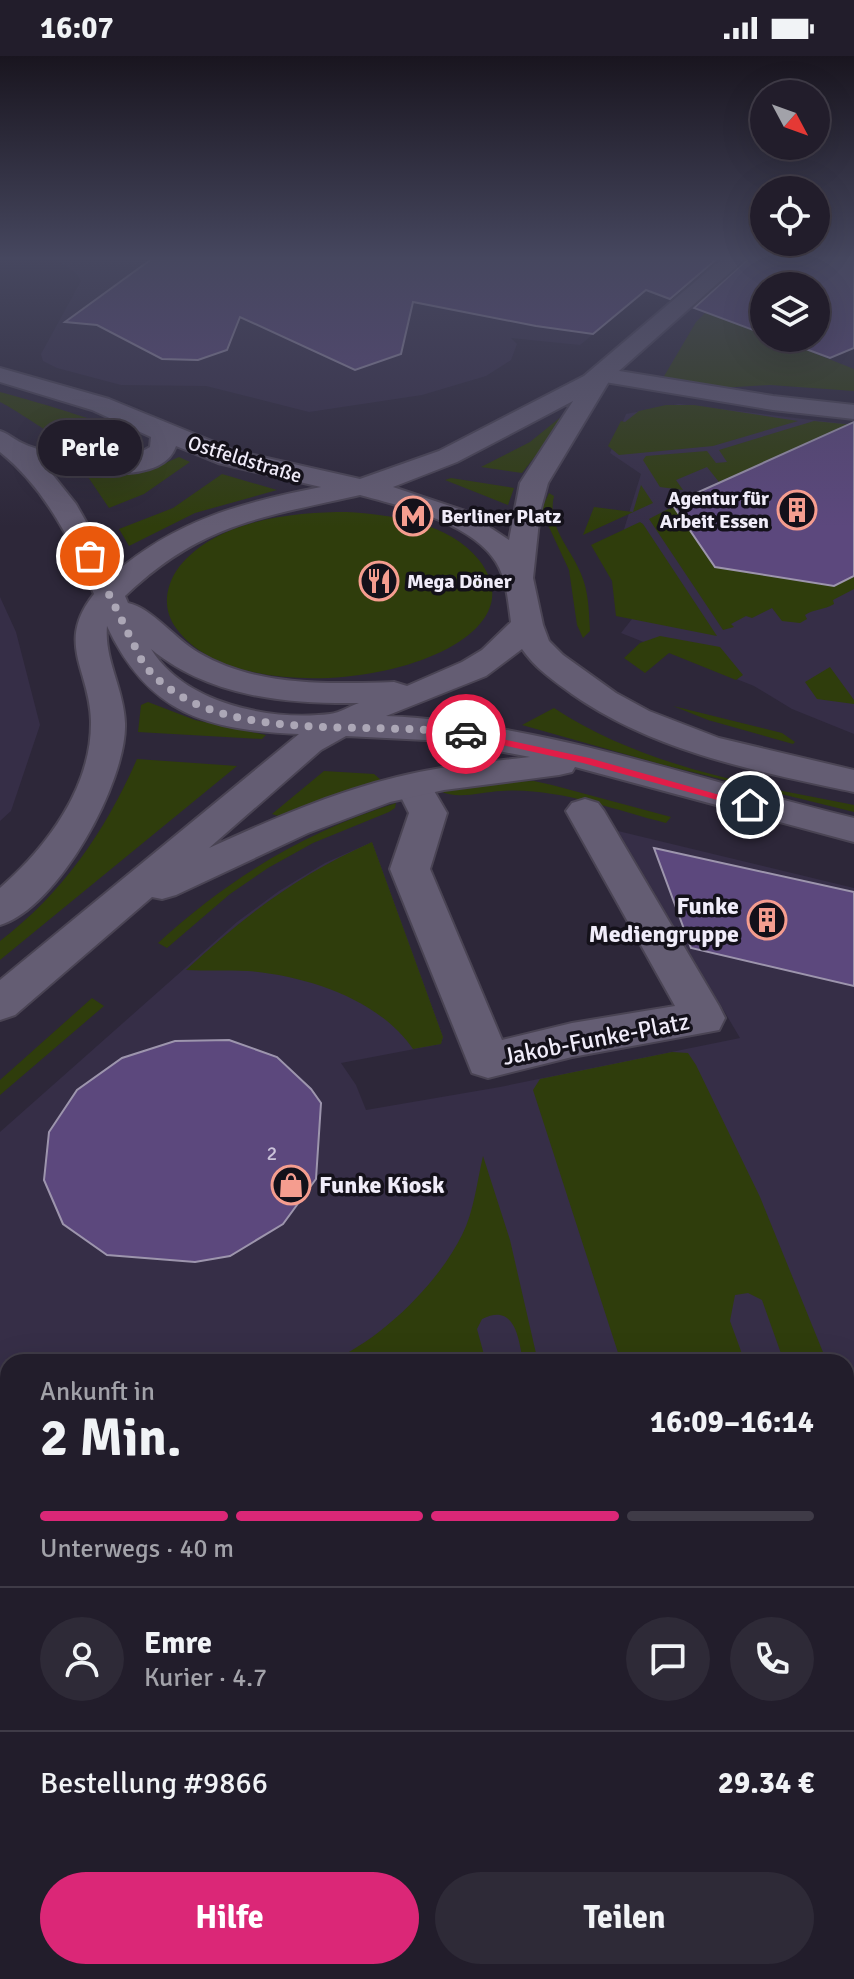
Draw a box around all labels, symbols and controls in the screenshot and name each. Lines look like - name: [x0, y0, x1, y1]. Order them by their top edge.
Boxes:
- text: 16:07: [40, 10, 114, 47]
- north arrow: [750, 80, 830, 160]
- map controls: [750, 80, 830, 352]
- button: locate: [750, 176, 830, 256]
- button: layers: [750, 272, 830, 352]
- callout: Perle: [38, 420, 142, 476]
- street label: Ostfeldstraße: [185, 430, 305, 489]
- text: Perle: [61, 432, 119, 464]
- place label: Agentur für Arbeit Essen: [660, 486, 769, 534]
- building icon: Agentur für Arbeit Essen: [776, 489, 818, 531]
- metro station icon: Berliner Platz: [392, 495, 434, 537]
- place label: Berliner Platz: [441, 504, 561, 529]
- pin: [56, 522, 124, 590]
- icon: bag: [68, 534, 112, 578]
- restaurant icon: Mega Döner: [358, 560, 400, 602]
- place label: Mega Döner: [407, 569, 512, 594]
- courier: [426, 694, 506, 774]
- icon: car: [444, 712, 488, 756]
- pin: [716, 771, 784, 839]
- icon: home: [728, 783, 772, 827]
- place label: Funke Mediengruppe: [589, 891, 739, 949]
- building icon: Funke Mediengruppe: [746, 899, 788, 941]
- street label: Jakob-Funke-Platz: [500, 1006, 692, 1072]
- house number: 2: [267, 1141, 277, 1166]
- shop icon: Funke Kiosk: [270, 1164, 312, 1206]
- place label: Funke Kiosk: [319, 1170, 445, 1200]
- text: Ankunft in: [40, 1376, 155, 1408]
- text: 16:09–16:14: [650, 1404, 814, 1441]
- text: 2 Min.: [40, 1406, 182, 1470]
- text: Unterwegs · 40 m: [40, 1533, 234, 1565]
- button: person: [40, 1617, 124, 1701]
- button: chat: [626, 1617, 710, 1701]
- button: phone: [730, 1617, 814, 1701]
- text: Emre: [144, 1625, 212, 1662]
- text: Kurier · 4.7: [144, 1662, 267, 1694]
- text: Bestellung #9866: [40, 1765, 268, 1802]
- text: 29.34 €: [718, 1765, 814, 1802]
- button: Hilfe: [40, 1872, 419, 1964]
- button: Teilen: [435, 1872, 814, 1964]

